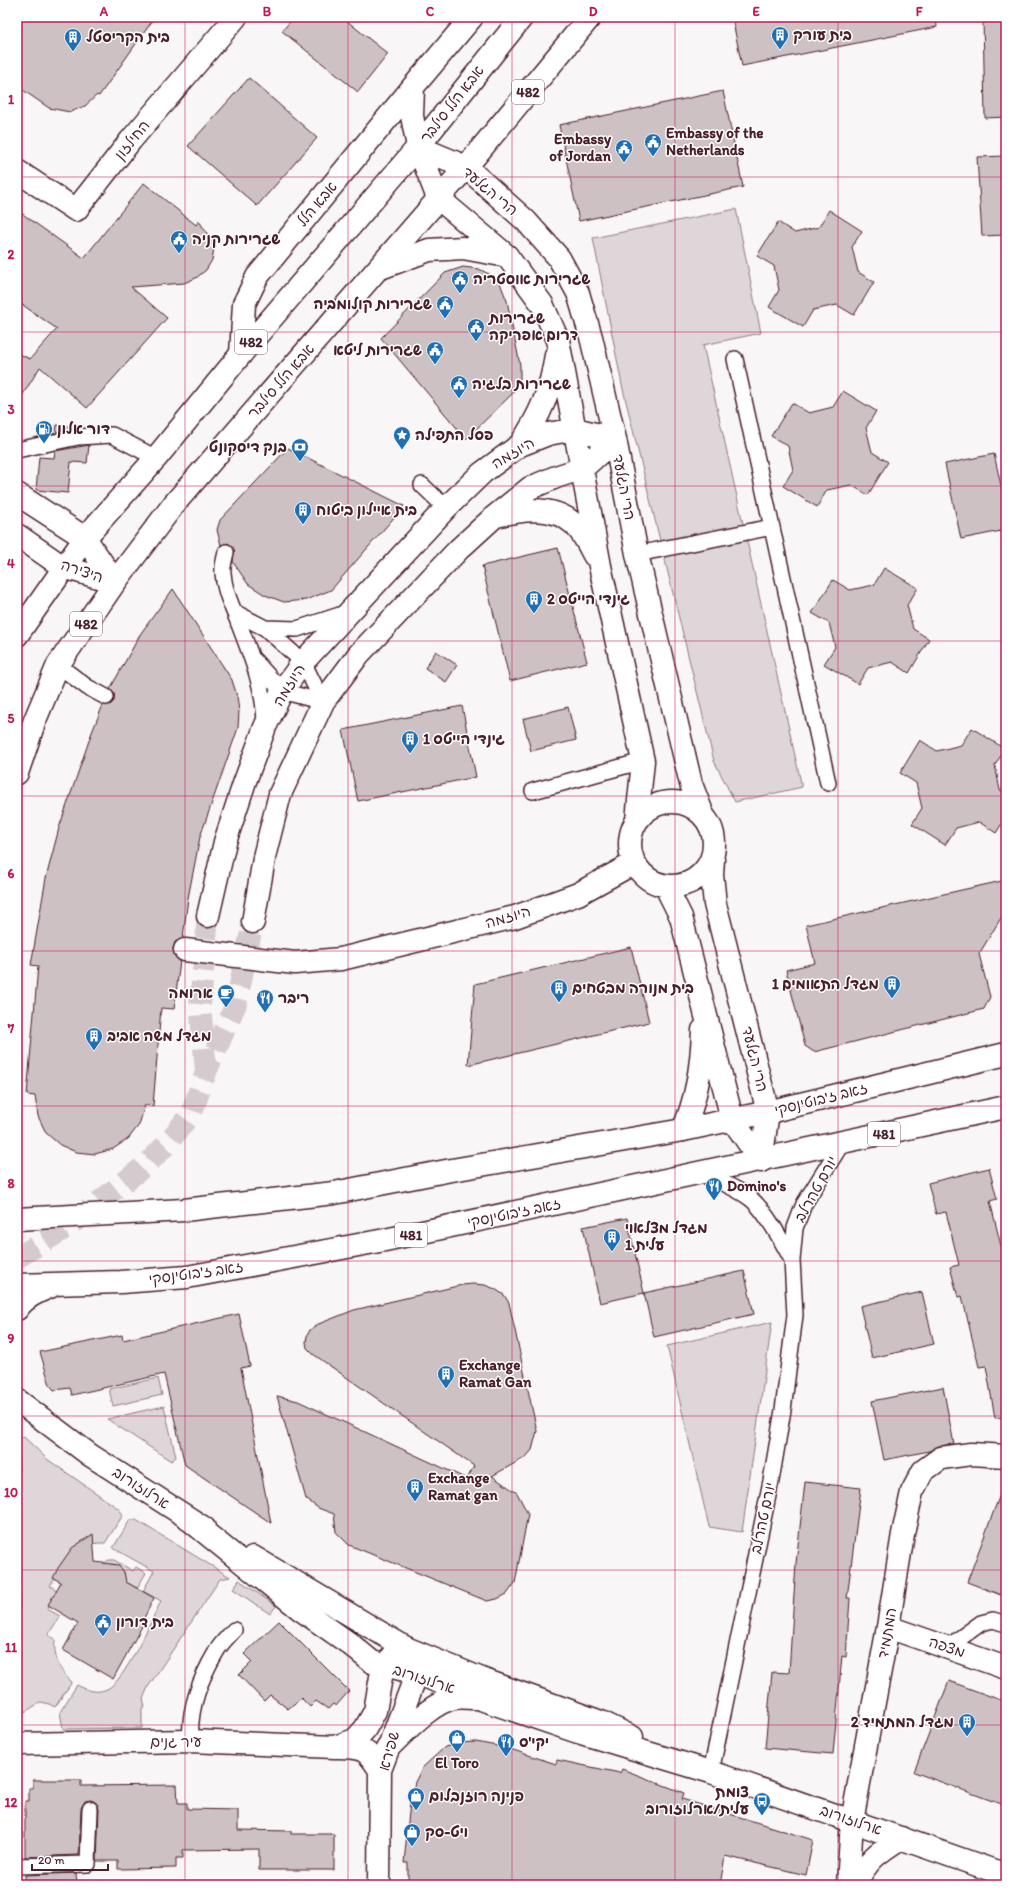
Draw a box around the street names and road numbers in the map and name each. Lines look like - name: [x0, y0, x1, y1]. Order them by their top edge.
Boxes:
- street label: אבא הלל סילבר: [416, 62, 488, 146]
- road number: 482: [512, 80, 544, 104]
- street label: החילזון: [111, 117, 153, 163]
- street label: הרי הגלעד: [459, 163, 521, 219]
- street label: אבא הלל: [293, 178, 341, 230]
- road number: 482: [235, 330, 267, 354]
- street label: אבא הלל סילבר: [244, 340, 318, 422]
- street label: היוזמה: [488, 433, 538, 473]
- street label: הרי הגלעד: [609, 453, 639, 521]
- street label: היצירה: [58, 555, 106, 587]
- road number: 482: [70, 612, 102, 636]
- street label: היוזמה: [269, 660, 309, 710]
- street label: היוזמה: [483, 902, 533, 932]
- street label: הרי הגלעד: [738, 1024, 772, 1094]
- street label: זאב ז'בוטינסקי: [773, 1079, 869, 1119]
- road number: 481: [868, 1122, 900, 1146]
- street label: יורם טהרלב: [791, 1153, 841, 1225]
- street label: זאב ז'בוטינסקי: [465, 1194, 563, 1232]
- road number: 481: [395, 1223, 427, 1247]
- street label: זאב ז'בוטינסקי: [148, 1257, 244, 1289]
- street label: ארלוזורוב: [109, 1463, 173, 1513]
- street label: יורם טהרלב: [747, 1481, 779, 1555]
- street label: המתמיד: [874, 1606, 900, 1660]
- street label: מצפה: [926, 1632, 968, 1662]
- street label: ארלוזורוב: [391, 1661, 457, 1698]
- street label: שפירא: [375, 1729, 403, 1773]
- street label: עיר גנים: [150, 1733, 202, 1751]
- street label: ארלוזורוב: [818, 1801, 884, 1839]

